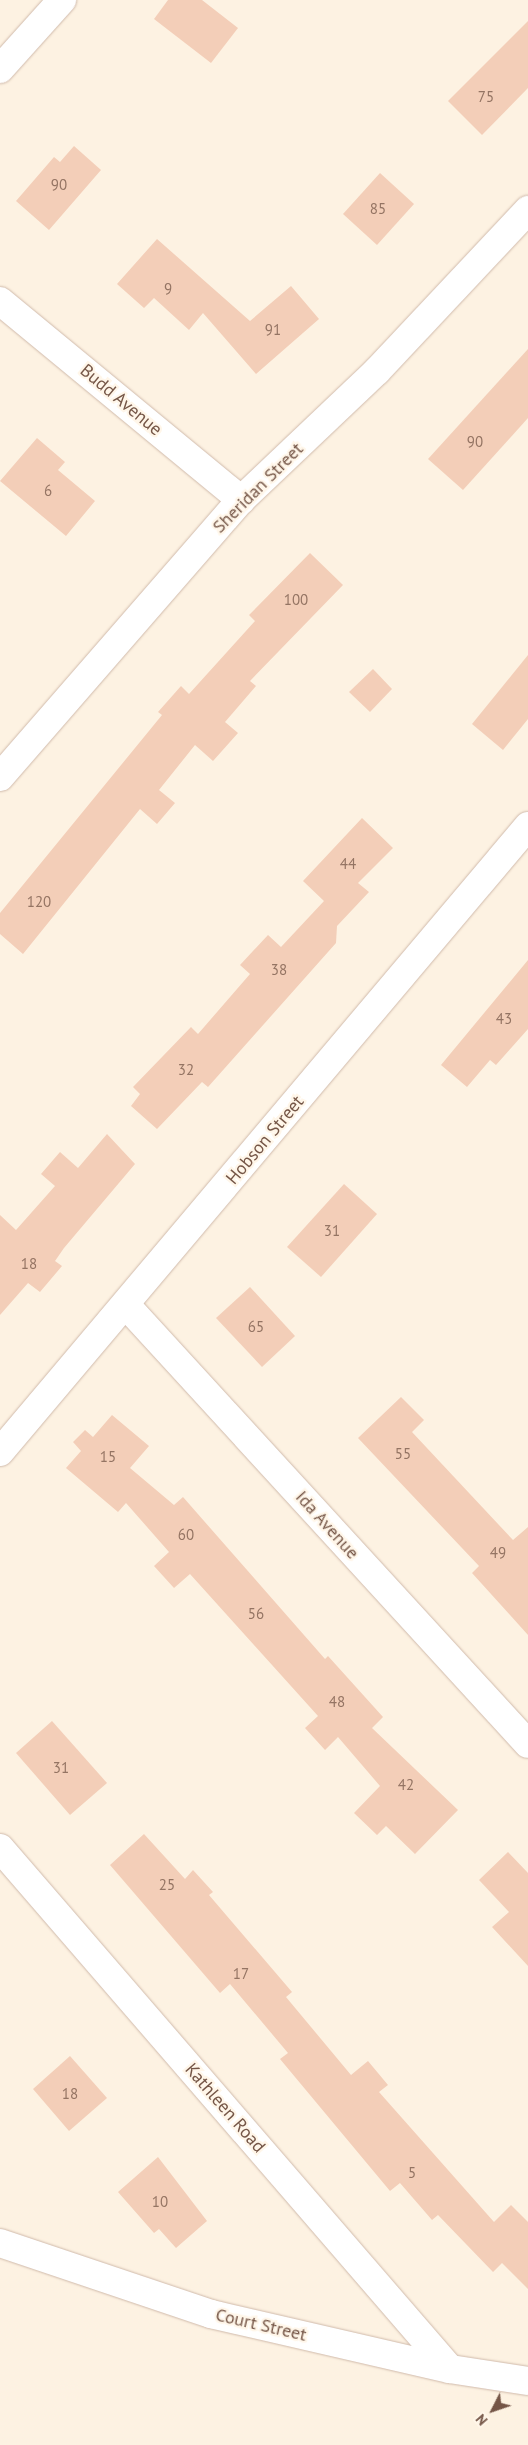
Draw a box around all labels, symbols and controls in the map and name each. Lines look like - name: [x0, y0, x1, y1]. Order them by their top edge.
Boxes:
- house number: 75: [478, 88, 494, 106]
- house number: 90: [51, 176, 67, 194]
- house number: 85: [370, 200, 386, 218]
- house number: 9: [164, 280, 172, 298]
- house number: 91: [265, 321, 281, 339]
- street label: Budd Avenue: [76, 359, 166, 441]
- house number: 90: [467, 433, 483, 451]
- street label: Sheridan Street: [208, 438, 308, 538]
- house number: 6: [44, 482, 52, 500]
- house number: 100: [284, 591, 308, 609]
- house number: 44: [340, 855, 356, 873]
- house number: 120: [27, 893, 51, 911]
- house number: 38: [271, 961, 287, 979]
- house number: 43: [496, 1010, 512, 1028]
- house number: 32: [178, 1061, 194, 1079]
- street label: Hobson Street: [222, 1091, 308, 1189]
- house number: 31: [324, 1222, 340, 1240]
- house number: 18: [21, 1255, 37, 1273]
- house number: 65: [248, 1318, 264, 1336]
- house number: 55: [395, 1445, 411, 1463]
- house number: 15: [100, 1448, 116, 1466]
- street label: Ida Avenue: [291, 1486, 363, 1564]
- house number: 60: [178, 1526, 194, 1544]
- house number: 49: [490, 1544, 506, 1562]
- house number: 56: [248, 1605, 264, 1623]
- house number: 48: [329, 1693, 345, 1711]
- house number: 31: [53, 1759, 69, 1777]
- house number: 42: [398, 1776, 414, 1794]
- house number: 25: [159, 1876, 175, 1894]
- house number: 17: [233, 1965, 249, 1983]
- street label: Kathleen Road: [180, 2059, 270, 2157]
- house number: 18: [62, 2085, 78, 2103]
- house number: 5: [408, 2164, 416, 2182]
- house number: 10: [152, 2193, 168, 2211]
- street label: Court Street: [213, 2304, 309, 2346]
- north arrow: [468, 2385, 518, 2435]
- text: N: [472, 2410, 491, 2429]

